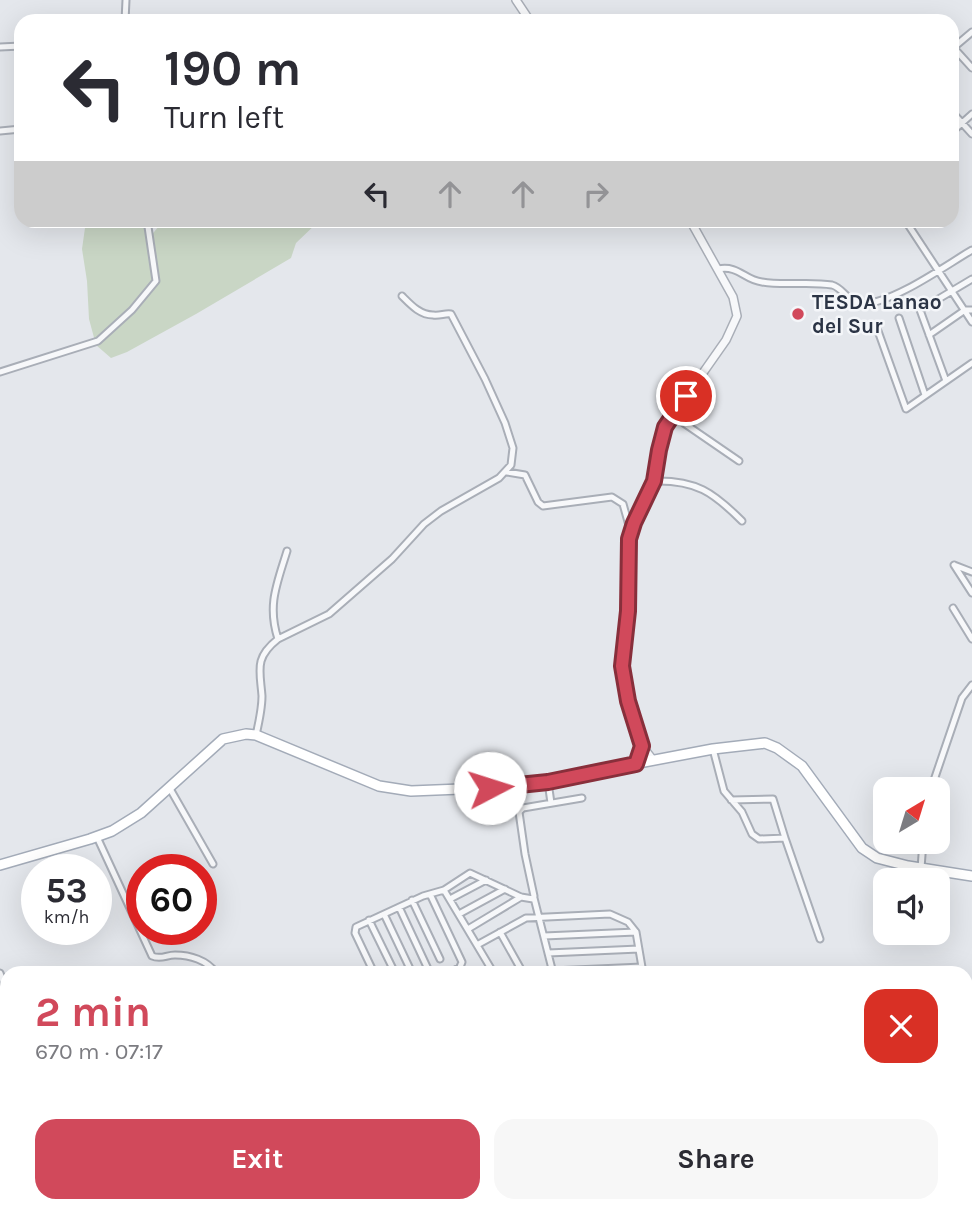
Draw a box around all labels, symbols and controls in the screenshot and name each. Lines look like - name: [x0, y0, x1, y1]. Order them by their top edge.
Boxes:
- text: 190 m: [164, 40, 301, 97]
- icon: left: [49, 42, 140, 133]
- text: Turn left: [164, 99, 284, 136]
- icon: left: [358, 175, 396, 213]
- icon: ahead: [431, 175, 469, 213]
- icon: ahead: [504, 175, 542, 213]
- icon: right: [577, 175, 615, 213]
- place label: TESDA Lanao del Sur: [812, 290, 942, 338]
- marker: TESDA Lanao del Sur: [790, 306, 806, 322]
- pin: [656, 366, 716, 426]
- icon: arrive: [667, 377, 705, 415]
- position arrow: [453, 751, 527, 825]
- north arrow: [873, 777, 950, 854]
- map controls: [873, 777, 950, 945]
- speed limit sign: 60: [126, 854, 217, 945]
- button: sound: [873, 868, 950, 945]
- text: 53: [45, 870, 88, 911]
- text: km/h: [44, 906, 89, 928]
- text: 2 min: [35, 987, 151, 1037]
- button: close: [864, 989, 938, 1063]
- text: 670 m · 07:17: [35, 1038, 163, 1065]
- button: Exit: [35, 1119, 480, 1199]
- button: Share: [494, 1119, 938, 1199]

